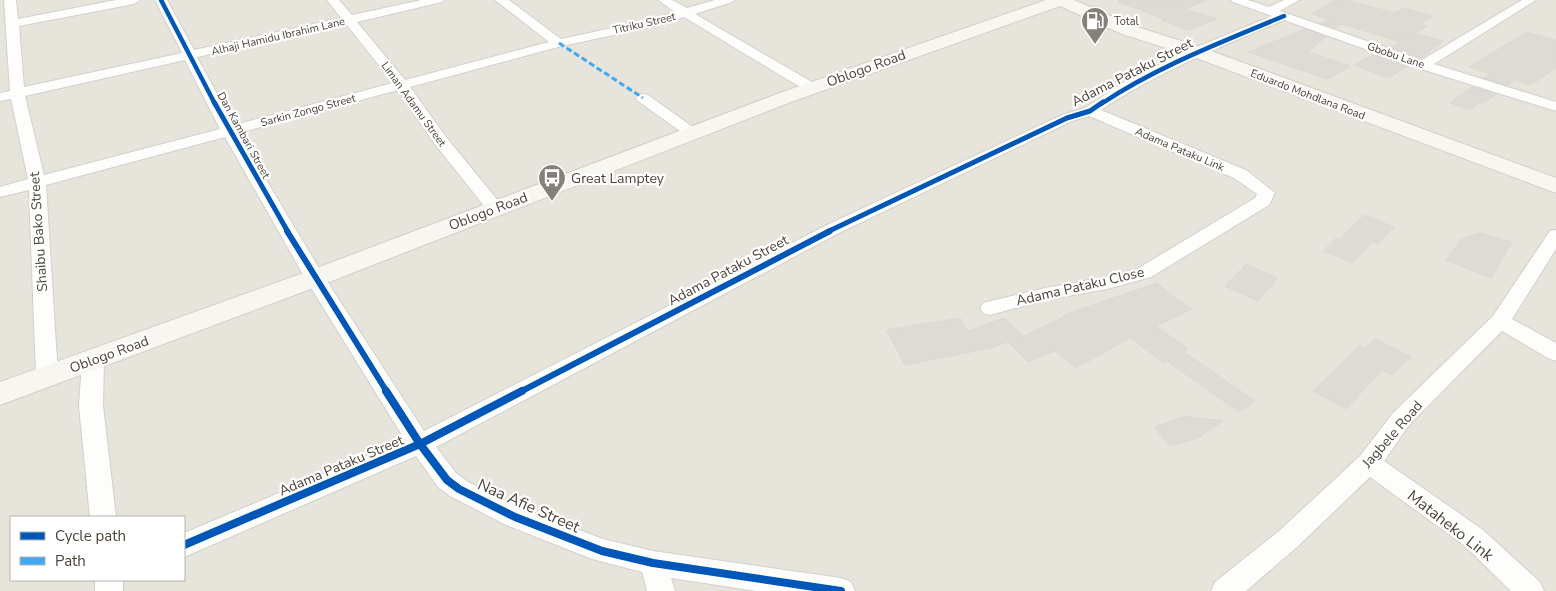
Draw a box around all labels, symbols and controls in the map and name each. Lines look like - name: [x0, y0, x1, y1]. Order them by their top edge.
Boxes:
- fuel station icon: Total: [1080, 6, 1110, 45]
- street label: Titriku Street: [611, 9, 677, 38]
- street label: Alhaji Hamidu Ibrahim Lane: [210, 14, 347, 59]
- place label: Total: [1114, 14, 1140, 29]
- street label: Adama Pataku Street: [1068, 34, 1196, 111]
- street label: Gbobu Lane: [1365, 39, 1427, 72]
- street label: Oblogo Road: [824, 45, 908, 92]
- street label: Liman Adamu Street: [378, 59, 450, 150]
- street label: Eduardo Mohdlana Road: [1248, 66, 1367, 123]
- street label: Dan Kambari Street: [214, 89, 274, 181]
- street label: Sarkin Zongo Street: [259, 91, 357, 130]
- street label: Adama Pataku Link: [1133, 124, 1227, 175]
- bus stop icon: Great Lamptey: [537, 163, 567, 202]
- place label: Great Lamptey: [571, 169, 665, 188]
- street label: Shaibu Bako Street: [25, 171, 52, 293]
- street label: Oblogo Road: [446, 188, 530, 235]
- street label: Adama Pataku Street: [665, 231, 792, 310]
- street label: Adama Pataku Close: [1014, 263, 1146, 310]
- street label: Oblogo Road: [67, 331, 151, 378]
- street label: Jagbele Road: [1357, 397, 1427, 473]
- street label: Adama Pataku Street: [276, 431, 407, 500]
- street label: Naa Afie Street: [474, 474, 584, 538]
- street label: Mataheko Link: [1403, 485, 1499, 567]
- legend: [10, 516, 185, 581]
- text: Cycle path: [55, 526, 126, 546]
- text: Path: [55, 551, 86, 571]

